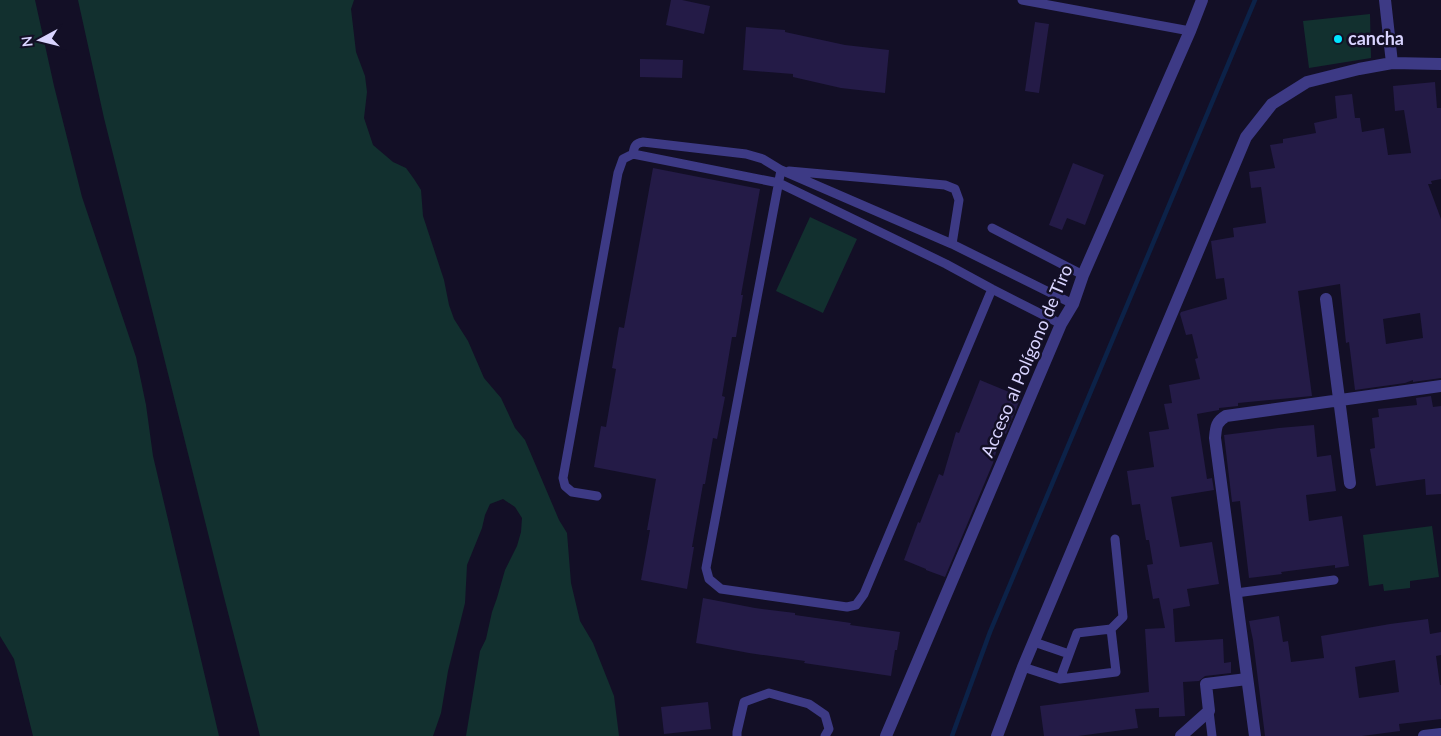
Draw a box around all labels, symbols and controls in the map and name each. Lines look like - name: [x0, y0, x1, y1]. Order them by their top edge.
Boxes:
- north arrow: [15, 15, 65, 65]
- place label: cancha: [1348, 27, 1404, 49]
- marker: cancha: [1332, 33, 1344, 45]
- text: N: [18, 35, 36, 48]
- street label: Acceso al Polígono de Tiro: [976, 261, 1077, 460]

